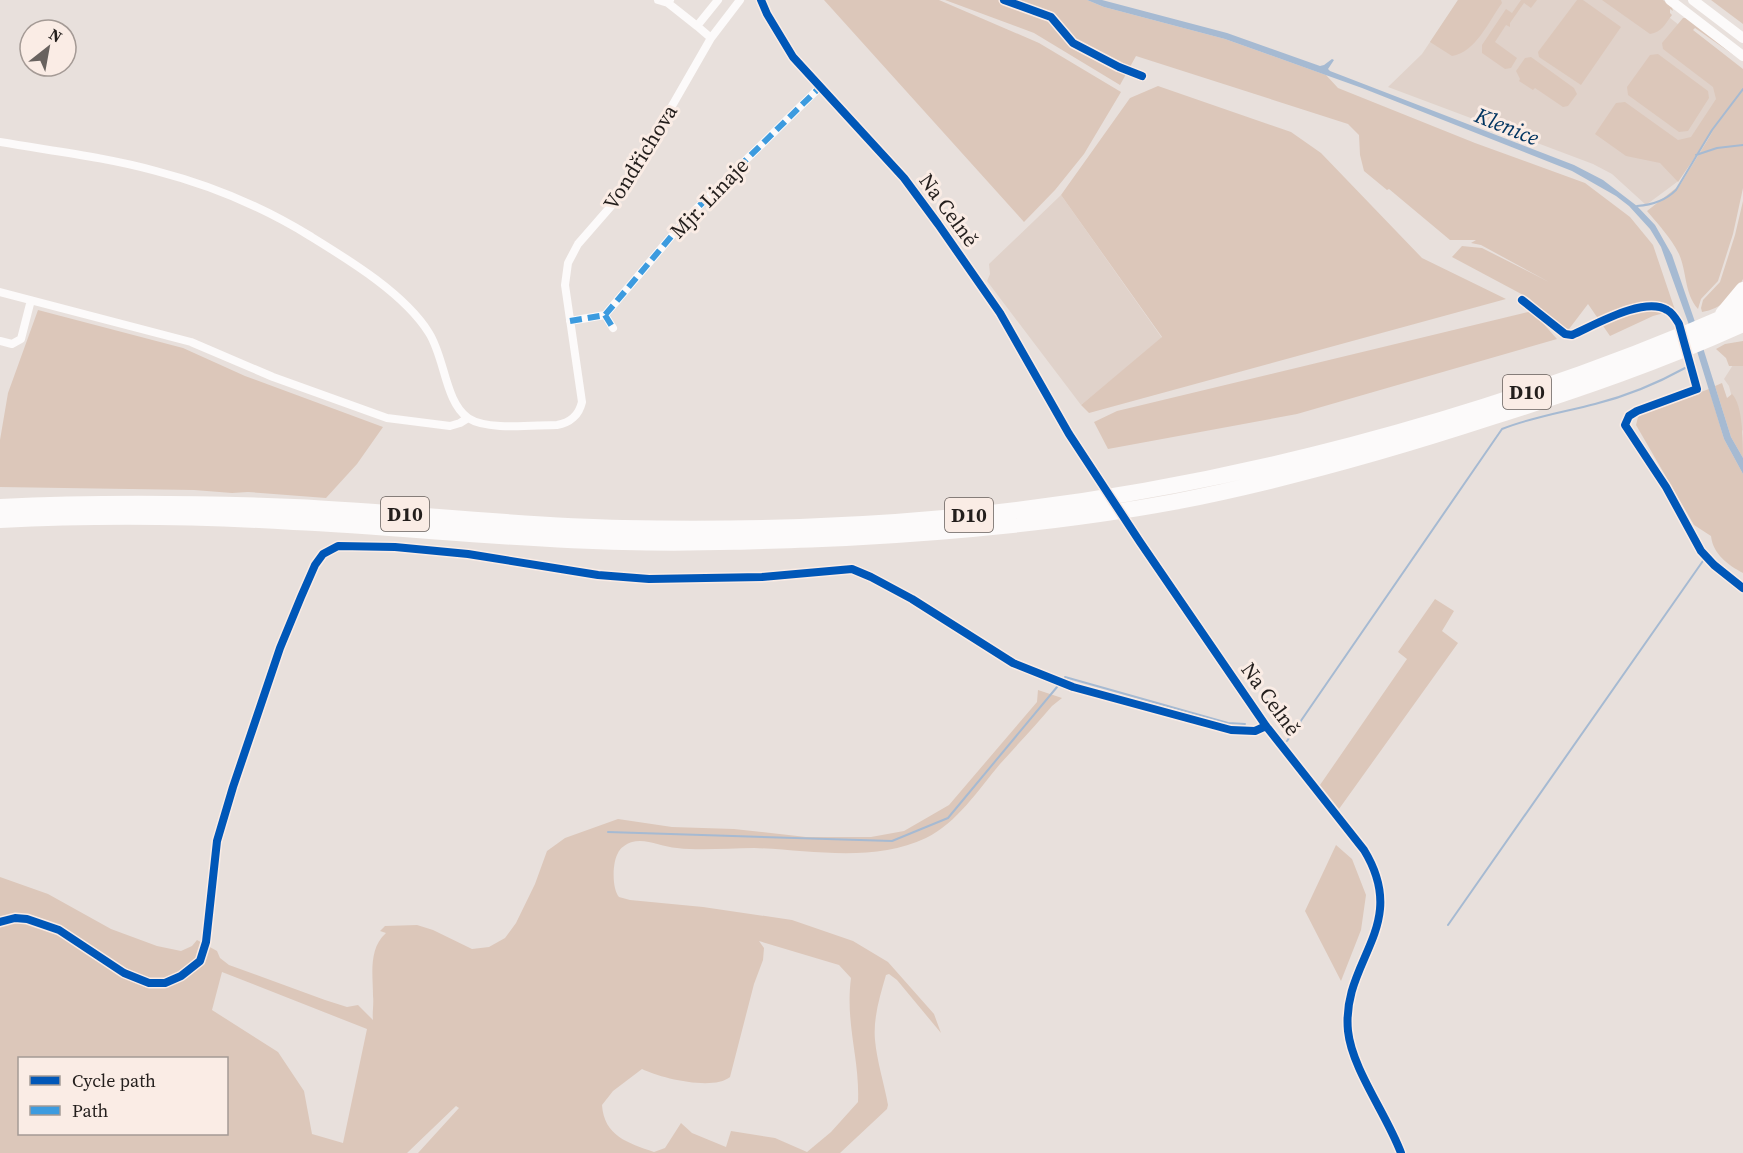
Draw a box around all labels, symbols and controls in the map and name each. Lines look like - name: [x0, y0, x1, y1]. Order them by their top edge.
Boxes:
- north arrow: [18, 18, 78, 78]
- text: N: [45, 23, 67, 48]
- street label: Vondřichova: [596, 99, 684, 215]
- water label: Klenice: [1470, 99, 1543, 152]
- street label: Mjr. Linaje: [663, 151, 755, 245]
- street label: Na Celně: [913, 167, 985, 253]
- road number: D10: [1503, 375, 1551, 409]
- road number: D10: [381, 497, 429, 531]
- road number: D10: [945, 498, 993, 532]
- street label: Na Celně: [1235, 656, 1307, 742]
- legend: [18, 1057, 228, 1135]
- text: Cycle path: [72, 1068, 156, 1093]
- text: Path: [72, 1098, 109, 1123]

